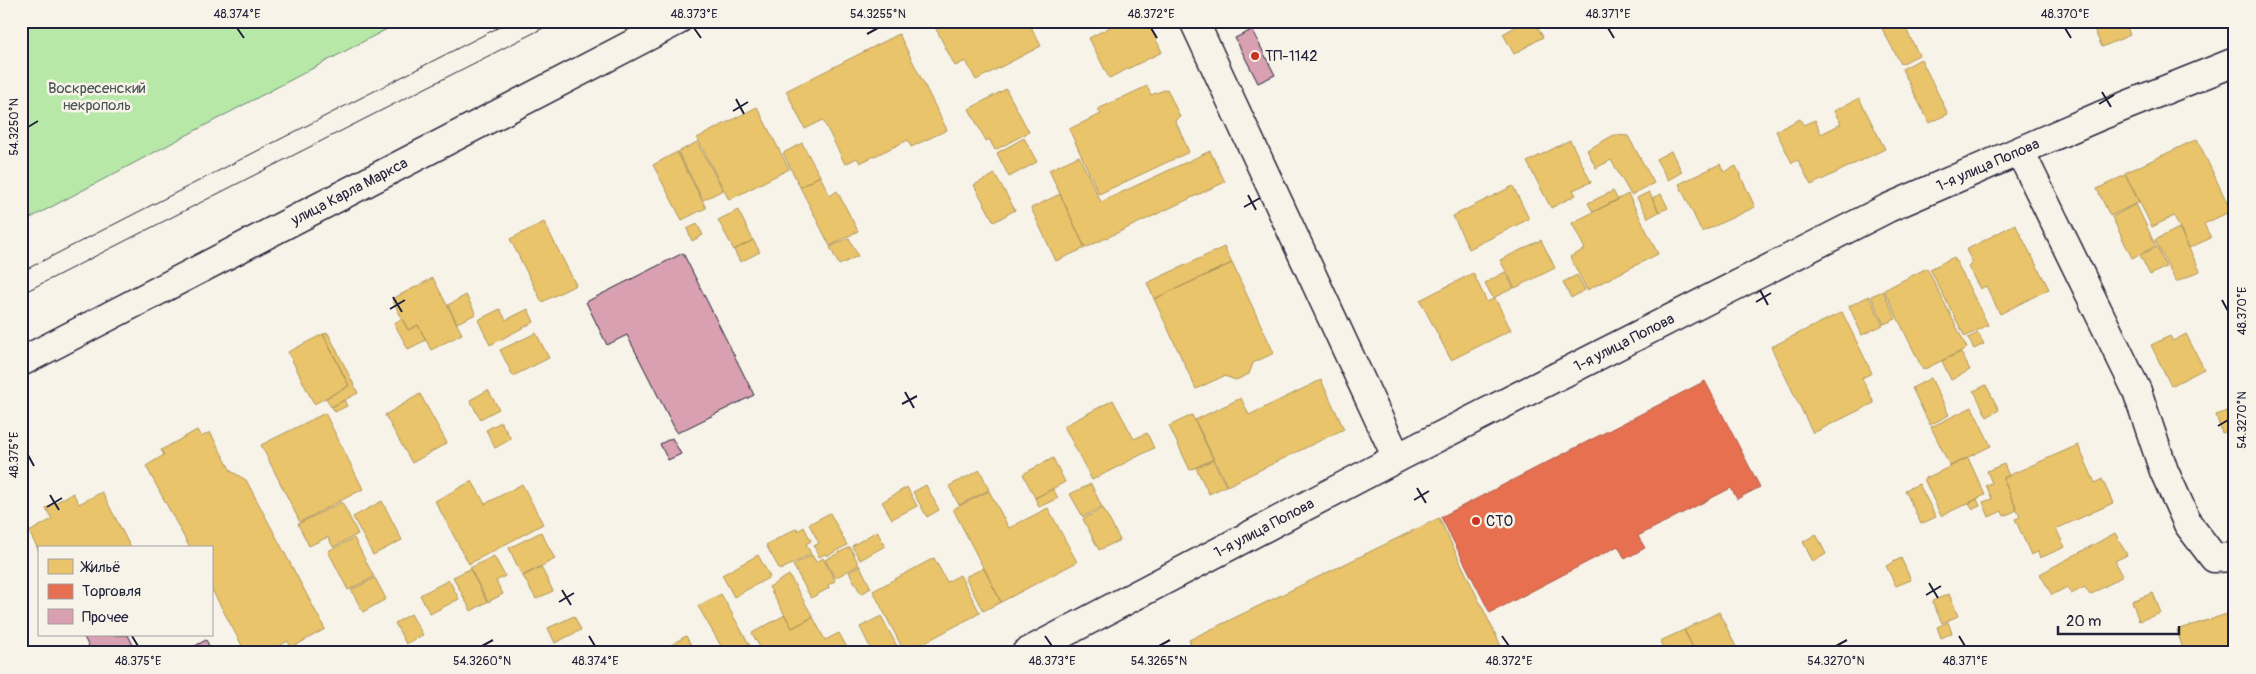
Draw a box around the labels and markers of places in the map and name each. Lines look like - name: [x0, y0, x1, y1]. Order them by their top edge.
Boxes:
- place label: ТП-1142: [1265, 47, 1318, 66]
- marker: ТП-1142: [1249, 50, 1261, 62]
- place label: СТО: [1486, 512, 1513, 531]
- marker: СТО: [1470, 515, 1482, 527]

